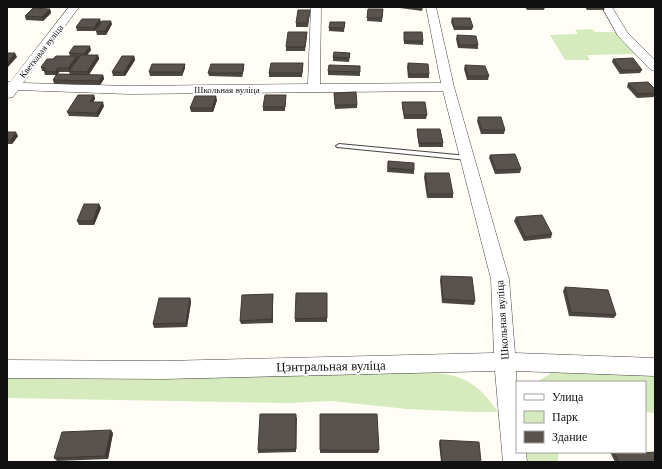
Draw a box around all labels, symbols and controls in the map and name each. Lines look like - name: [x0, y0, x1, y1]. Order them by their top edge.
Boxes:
- street label: Кветкавая вуліца: [17, 22, 65, 80]
- street label: Школьная вуліца: [194, 84, 260, 95]
- street label: Школьная вуліца: [492, 280, 512, 360]
- street label: Цэнтральная вуліца: [276, 357, 386, 375]
- legend: [516, 381, 646, 453]
- text: Улица: [552, 389, 584, 404]
- text: Парк: [552, 409, 578, 424]
- text: Здание: [552, 429, 587, 444]

